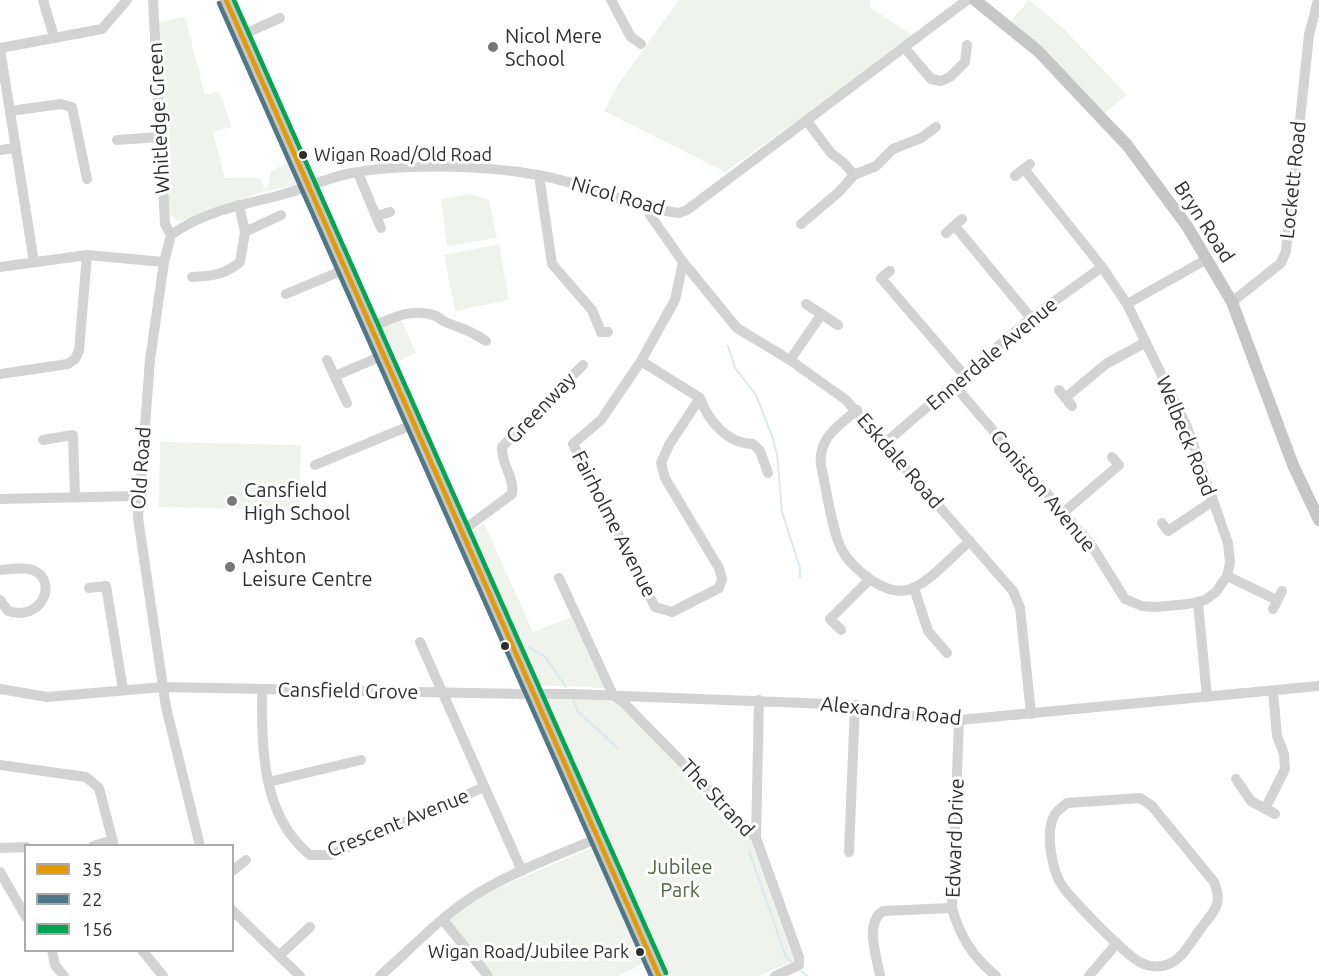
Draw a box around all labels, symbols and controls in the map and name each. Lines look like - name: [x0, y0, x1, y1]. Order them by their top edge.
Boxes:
- place label: Nicol Mere School: [505, 24, 602, 71]
- marker: Nicol Mere School: [486, 40, 500, 54]
- street label: Whitledge Green: [143, 41, 175, 195]
- street label: Lockett Road: [1275, 120, 1311, 240]
- place label: Wigan Road/Old Road: [314, 144, 492, 166]
- marker: Wigan Road/Old Road: [297, 149, 309, 161]
- street label: Nicol Road: [569, 171, 667, 221]
- street label: Bryn Road: [1169, 177, 1239, 267]
- street label: Ennerdale Avenue: [922, 292, 1062, 416]
- street label: Greenway: [501, 367, 581, 449]
- street label: Welbeck Road: [1151, 372, 1221, 500]
- street label: Eskdale Road: [852, 408, 948, 514]
- street label: Coniston Avenue: [985, 425, 1101, 557]
- street label: Old Road: [126, 426, 156, 510]
- street label: Fairholme Avenue: [567, 447, 661, 601]
- place label: Cansfield High School: [244, 478, 350, 525]
- marker: Cansfield High School: [225, 494, 239, 508]
- place label: Ashton Leisure Centre: [242, 544, 373, 591]
- marker: Ashton Leisure Centre: [223, 560, 237, 574]
- unlabelled marker: [499, 640, 511, 652]
- street label: Cansfield Grove: [277, 678, 419, 704]
- street label: Alexandra Road: [820, 692, 962, 730]
- street label: The Strand: [675, 754, 759, 842]
- street label: Edward Drive: [941, 778, 969, 898]
- street label: Crescent Avenue: [323, 784, 473, 862]
- legend: [24, 844, 234, 952]
- park label: Jubilee Park: [647, 855, 713, 902]
- text: 35: [82, 859, 102, 879]
- text: 22: [82, 889, 102, 909]
- text: 156: [82, 919, 112, 939]
- place label: Wigan Road/Jubilee Park: [428, 941, 629, 963]
- marker: Wigan Road/Jubilee Park: [634, 946, 646, 958]

